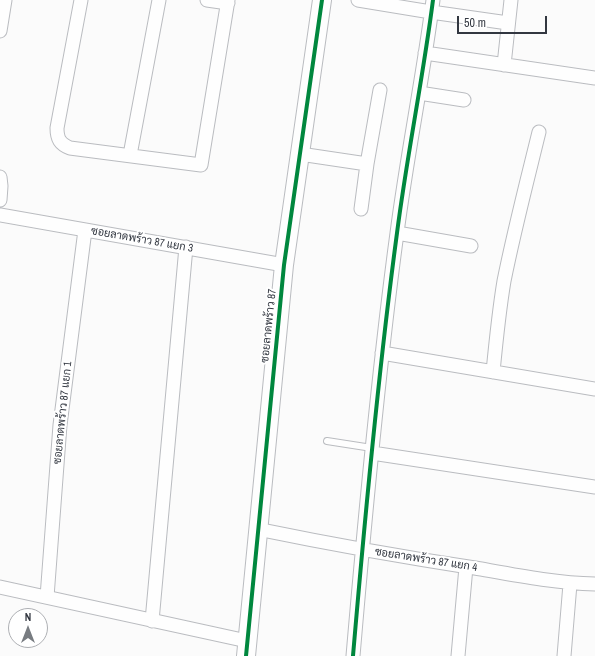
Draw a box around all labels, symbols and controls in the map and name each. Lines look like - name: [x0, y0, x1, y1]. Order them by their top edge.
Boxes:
- scale bar: [459, 8, 549, 34]
- text: 50 m: [464, 15, 486, 31]
- street label: ซอยลาดพร้าว 87 แยก 3: [90, 225, 194, 255]
- street label: ซอยลาดพร้าว 87: [259, 288, 279, 364]
- street label: ซอยลาดพร้าว 87 แยก 1: [51, 361, 75, 465]
- street label: ซอยลาดพร้าว 87 แยก 4: [374, 545, 478, 575]
- north arrow: [8, 608, 48, 648]
- text: N: [25, 610, 31, 624]

